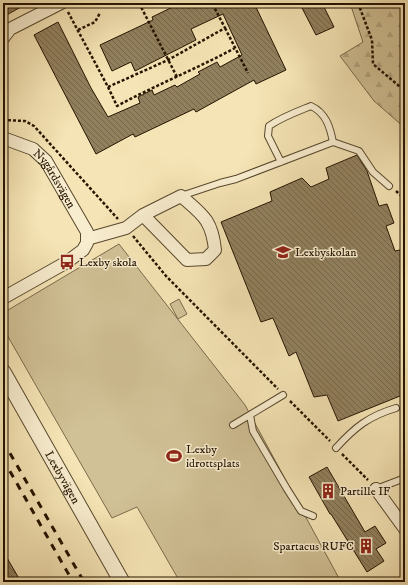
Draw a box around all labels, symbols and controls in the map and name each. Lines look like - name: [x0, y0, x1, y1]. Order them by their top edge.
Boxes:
- street label: Nygårdsvägen: [30, 146, 79, 212]
- school or university icon: Lexbyskolan: [274, 243, 292, 261]
- place label: Lexbyskolan: [295, 245, 357, 260]
- bus stop icon: Lexby skola: [58, 253, 76, 271]
- place label: Lexby skola: [79, 255, 138, 270]
- place label: Lexby idrottsplats: [186, 442, 240, 471]
- sports icon: Lexby idrottsplats: [165, 447, 183, 465]
- street label: Lexbyvägen: [41, 448, 83, 507]
- building icon: Partille IF: [319, 482, 337, 500]
- place label: Partille IF: [340, 484, 391, 499]
- building icon: Spartacus RUFC: [357, 537, 375, 555]
- place label: Spartacus RUFC: [273, 539, 354, 554]

